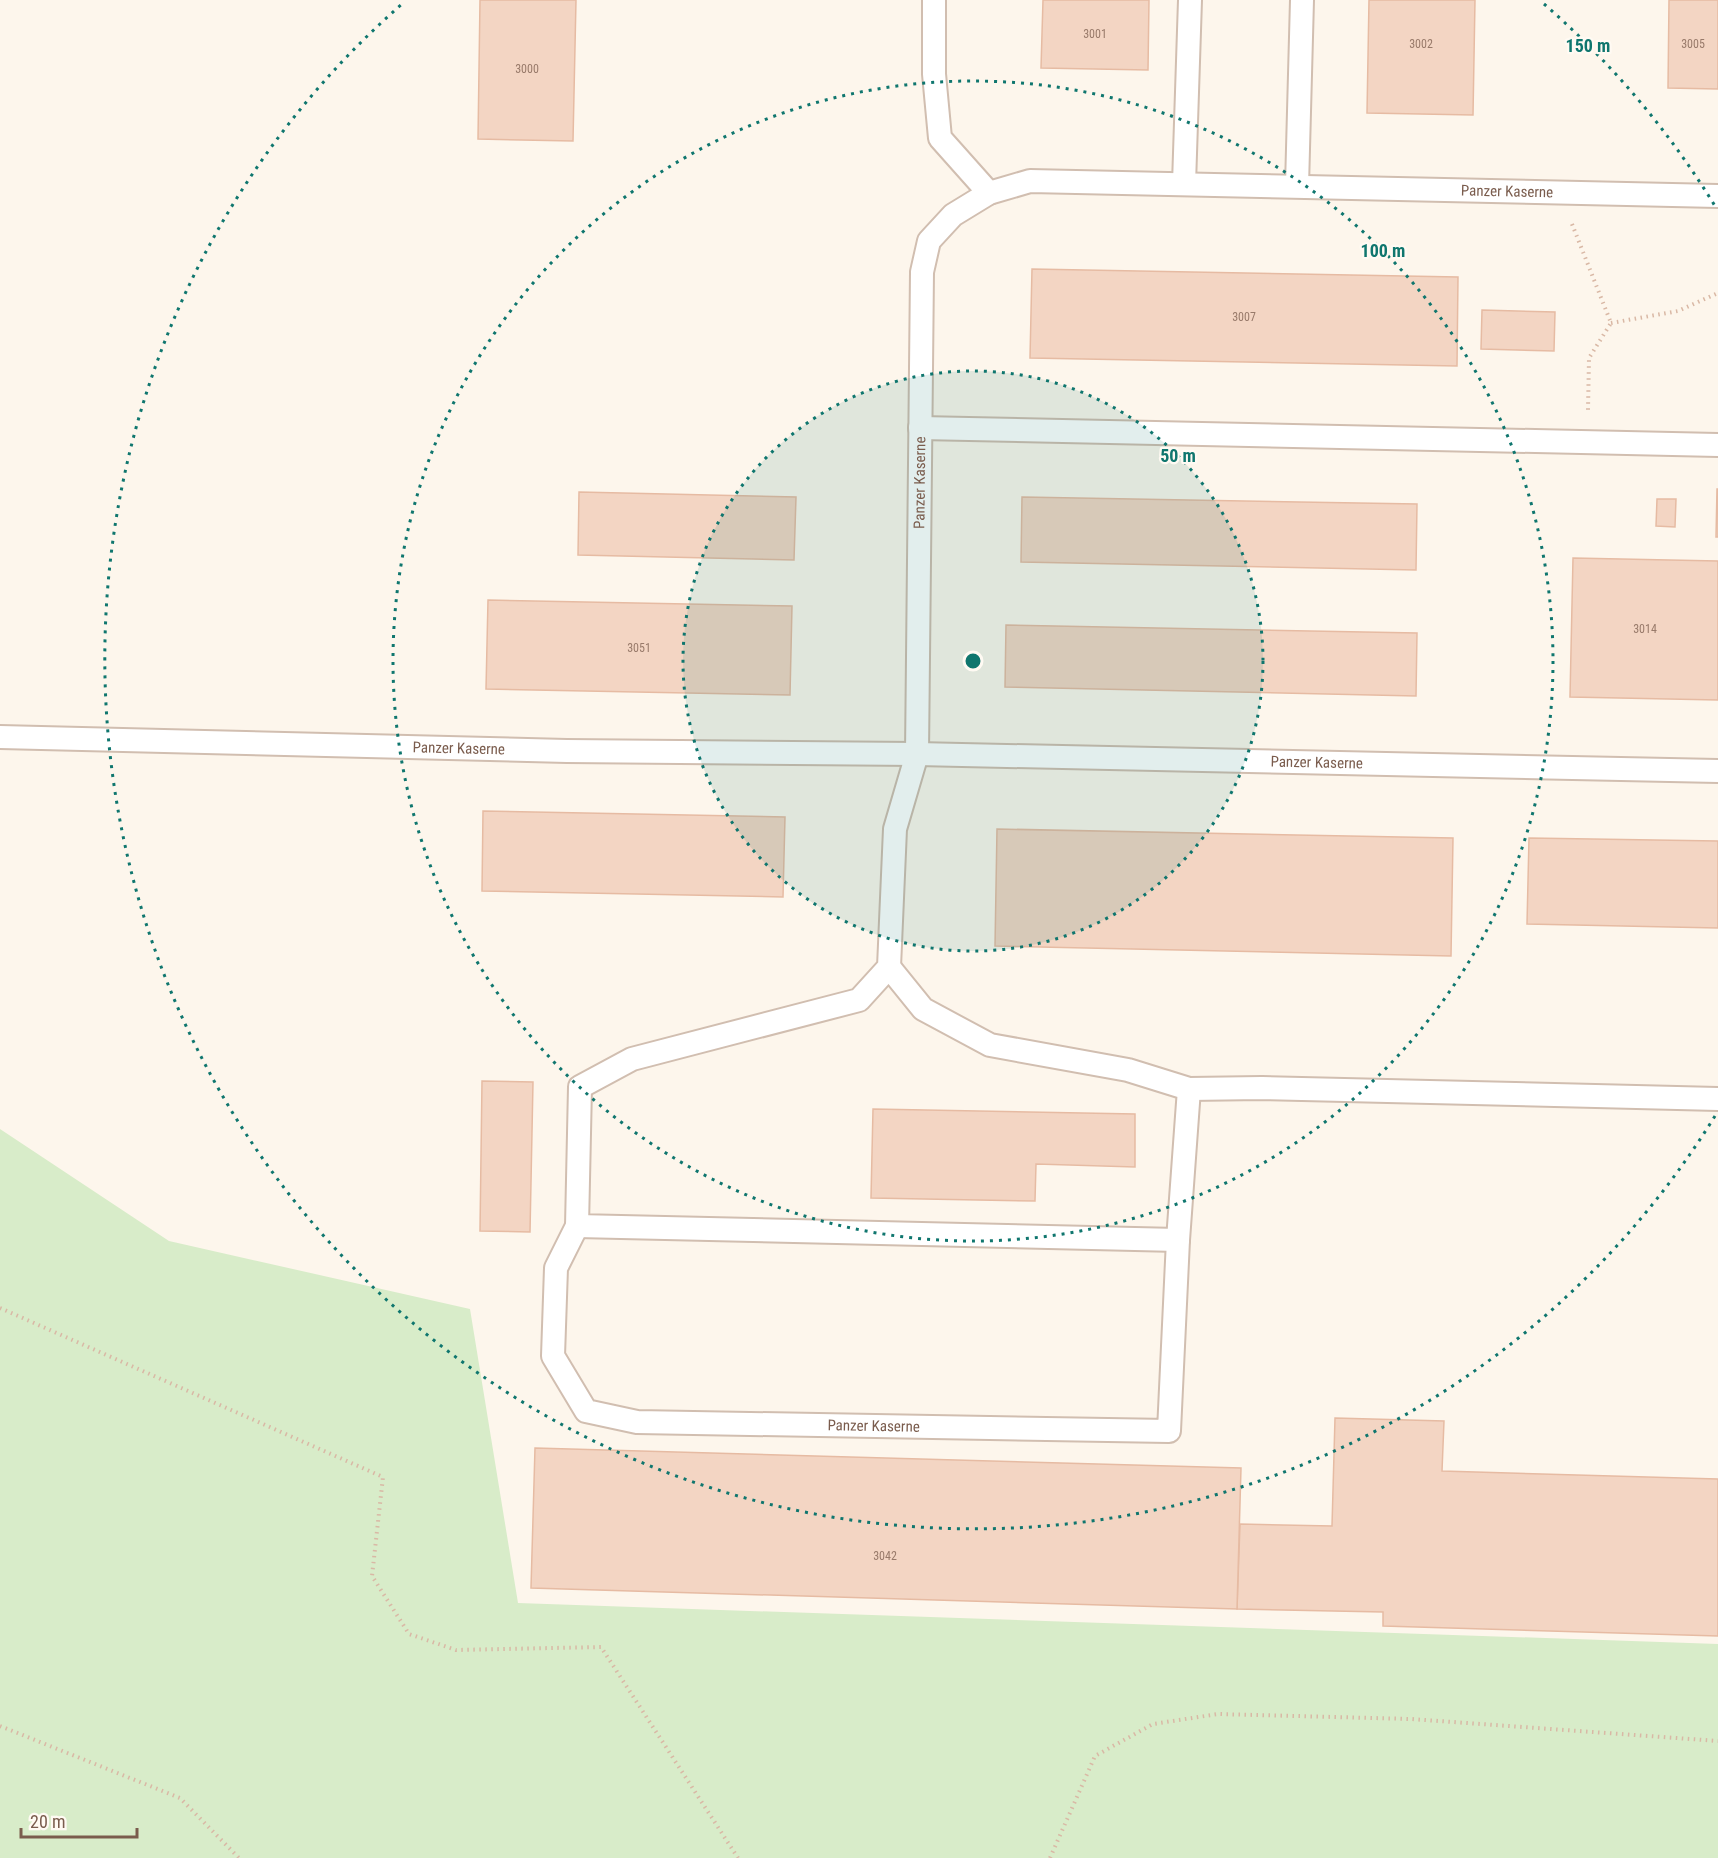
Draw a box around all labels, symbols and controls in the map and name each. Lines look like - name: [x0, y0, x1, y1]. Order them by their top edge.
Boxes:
- house number: 3001: [1083, 27, 1107, 41]
- text: 150 m: [1566, 35, 1610, 56]
- house number: 3002: [1409, 37, 1433, 51]
- house number: 3005: [1681, 37, 1705, 51]
- house number: 3000: [515, 62, 539, 76]
- street label: Panzer Kaserne: [1461, 181, 1553, 201]
- text: 100 m: [1361, 240, 1405, 261]
- house number: 3007: [1232, 310, 1256, 324]
- street label: Panzer Kaserne: [910, 436, 929, 529]
- text: 50 m: [1160, 445, 1196, 466]
- house number: 3014: [1633, 622, 1657, 636]
- house number: 3051: [627, 641, 651, 655]
- centre of rings: [963, 651, 983, 671]
- street label: Panzer Kaserne: [412, 738, 505, 758]
- street label: Panzer Kaserne: [1270, 753, 1363, 772]
- street label: Panzer Kaserne: [827, 1416, 920, 1436]
- house number: 3042: [873, 1549, 897, 1563]
- scale bar: [21, 1801, 136, 1839]
- text: 20 m: [30, 1811, 65, 1832]

